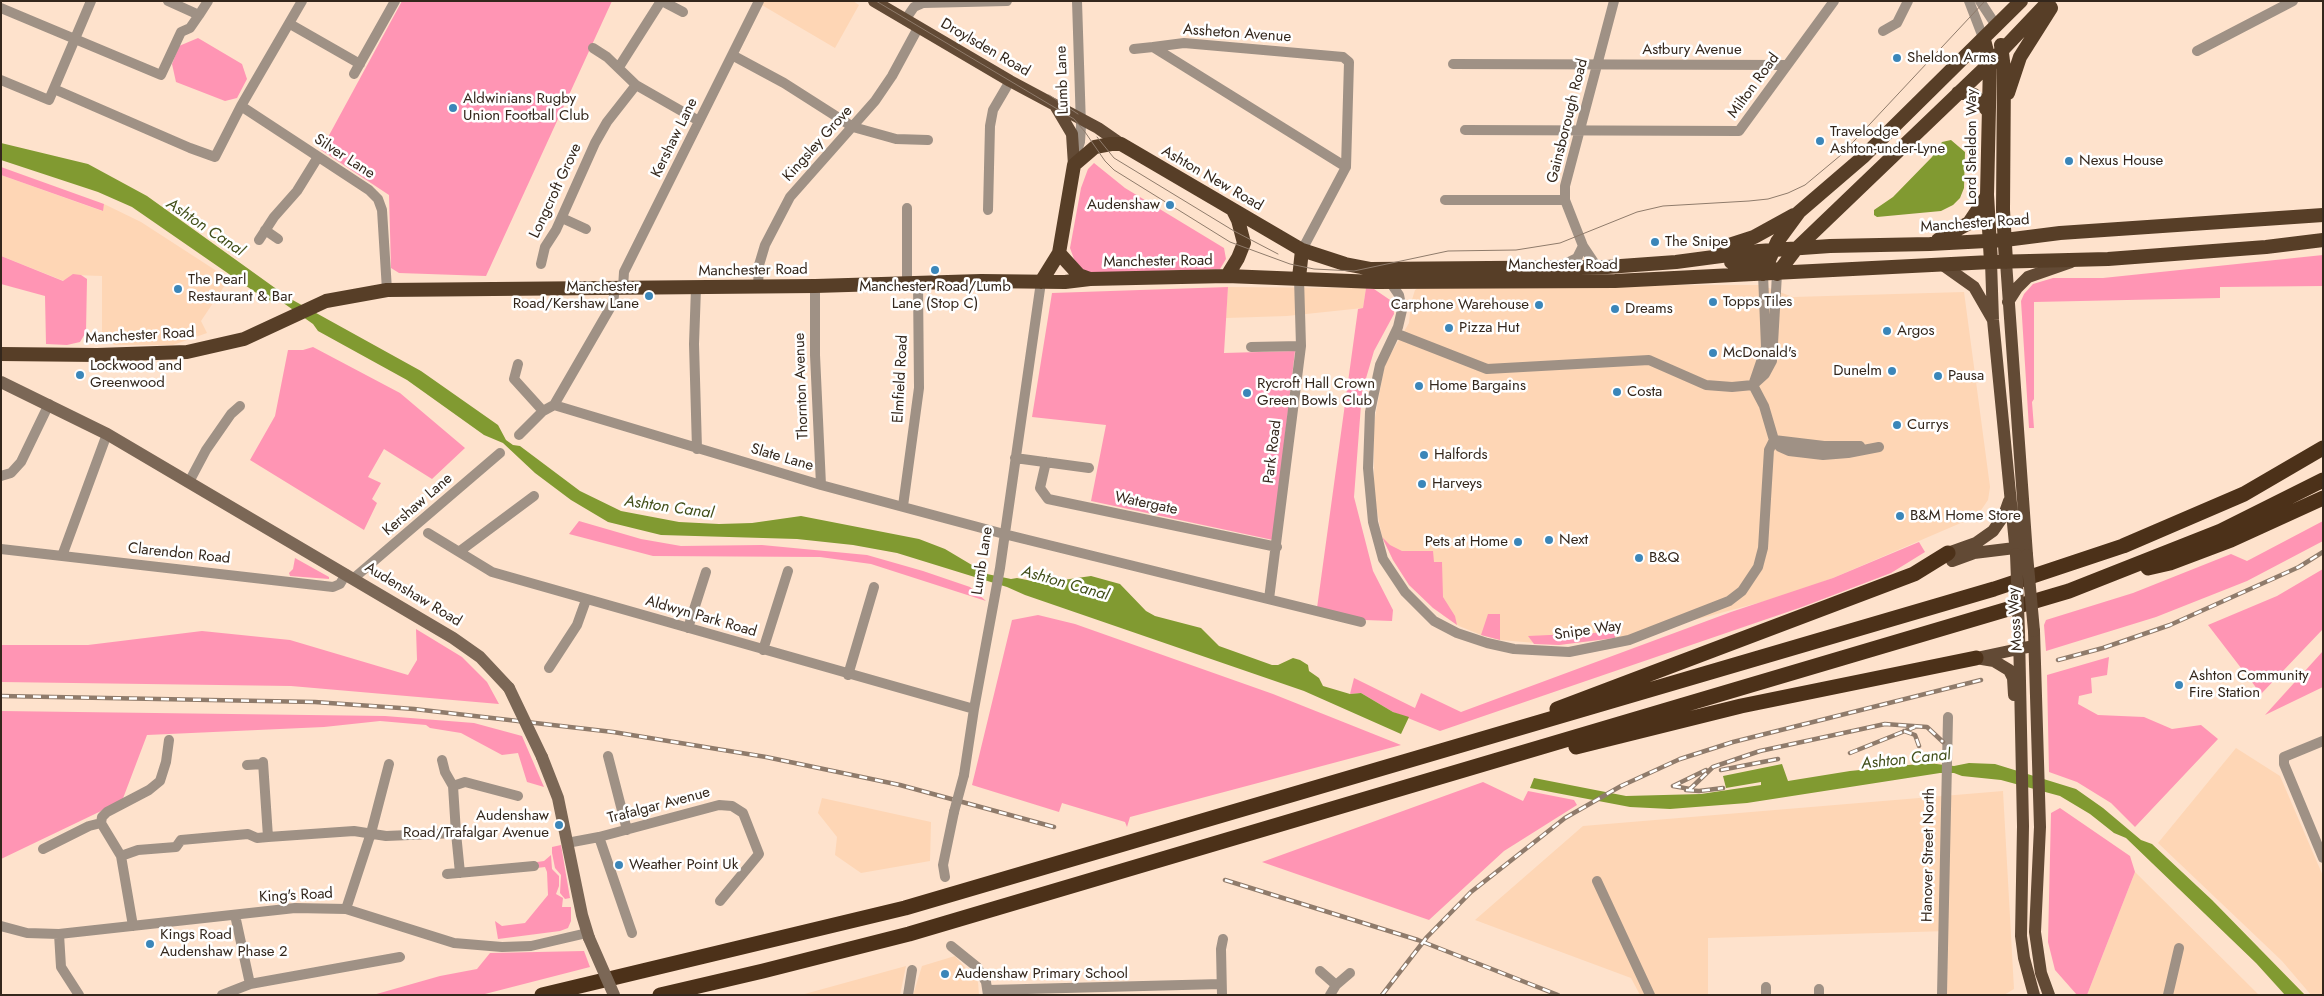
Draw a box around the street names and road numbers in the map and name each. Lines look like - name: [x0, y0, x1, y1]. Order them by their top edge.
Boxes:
- street label: Droylsden Road: [937, 15, 1033, 81]
- street label: Assheton Avenue: [1182, 21, 1292, 47]
- street label: Astbury Avenue: [1642, 41, 1742, 59]
- street label: Lumb Lane: [1053, 45, 1073, 115]
- street label: Milton Road: [1724, 50, 1784, 122]
- street label: Gainsborough Road: [1544, 57, 1592, 185]
- street label: Lord Sheldon Way: [1963, 89, 1981, 205]
- street label: Kershaw Lane: [648, 95, 702, 181]
- street label: Kingsley Grove: [779, 102, 857, 186]
- street label: Silver Lane: [310, 131, 378, 183]
- street label: Longcroft Grove: [526, 141, 586, 241]
- street label: Ashton New Road: [1158, 143, 1266, 215]
- street label: Manchester Road: [1920, 211, 2030, 237]
- street label: Manchester Road: [1103, 252, 1213, 272]
- street label: Manchester Road: [1508, 256, 1618, 274]
- street label: Manchester Road: [698, 261, 808, 281]
- street label: Manchester Road: [85, 324, 195, 348]
- street label: Thornton Avenue: [791, 332, 813, 440]
- street label: Elmfield Road: [890, 335, 912, 423]
- street label: Park Road: [1260, 419, 1286, 485]
- street label: Slate Lane: [749, 440, 815, 476]
- street label: Kershaw Lane: [380, 470, 456, 540]
- street label: Watergate: [1113, 489, 1179, 519]
- street label: Lumb Lane: [969, 526, 997, 596]
- street label: Clarendon Road: [127, 540, 231, 568]
- street label: Audenshaw Road: [361, 559, 465, 631]
- street label: Moss Way: [2005, 586, 2027, 652]
- street label: Aldwyn Park Road: [643, 592, 759, 642]
- street label: Snipe Way: [1553, 617, 1623, 645]
- street label: Trafalgar Avenue: [606, 784, 712, 828]
- street label: Hanover Street North: [1919, 788, 1939, 922]
- street label: King's Road: [259, 885, 333, 907]

